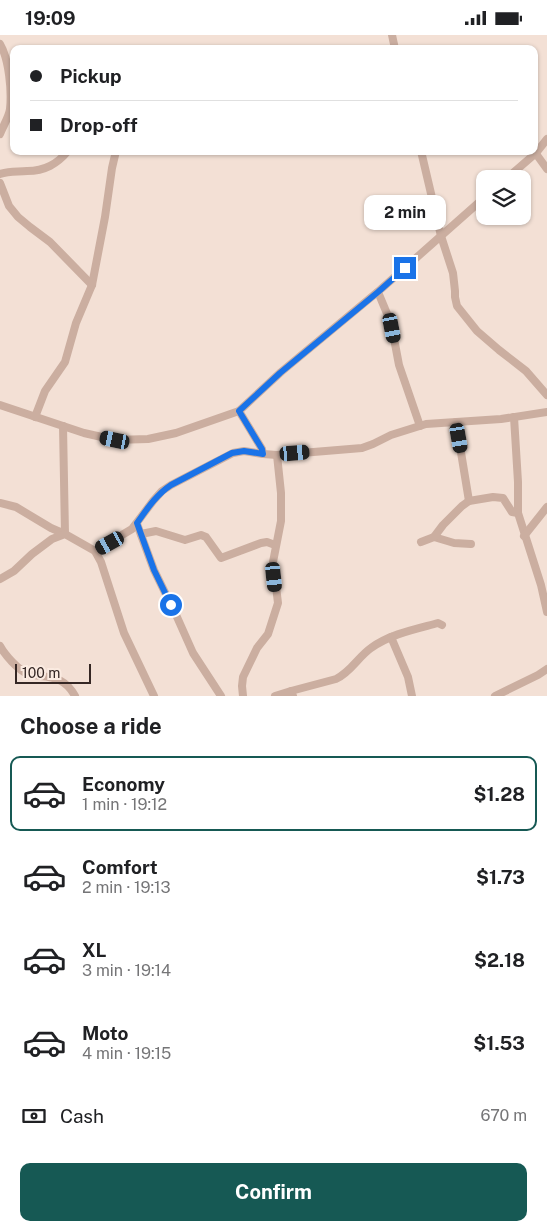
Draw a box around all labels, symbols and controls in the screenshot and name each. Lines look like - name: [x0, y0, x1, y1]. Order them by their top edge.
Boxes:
- text: 19:09: [25, 7, 75, 29]
- text: Pickup: [60, 65, 122, 87]
- text: Drop-off: [60, 114, 137, 136]
- map controls: [476, 170, 531, 225]
- button: layers: [476, 170, 531, 225]
- callout: 2 min: [364, 195, 446, 231]
- text: 2 min: [384, 203, 426, 222]
- route end: [394, 257, 416, 279]
- car: [381, 312, 402, 344]
- car: [449, 422, 468, 454]
- car: [98, 430, 131, 450]
- car: [279, 444, 310, 462]
- car: [93, 529, 126, 557]
- car: [264, 561, 283, 593]
- route start: [160, 594, 182, 616]
- scale bar: [15, 661, 91, 684]
- text: 100 m: [22, 665, 60, 681]
- text: Choose a ride: [20, 713, 162, 739]
- icon: car: [22, 771, 67, 816]
- text: Economy: [82, 773, 165, 795]
- text: $1.28: [474, 783, 525, 805]
- text: 1 min · 19:12: [82, 795, 167, 814]
- icon: car: [22, 854, 67, 899]
- text: Comfort: [82, 856, 158, 878]
- text: $1.73: [476, 866, 525, 888]
- text: 2 min · 19:13: [82, 878, 171, 897]
- icon: car: [22, 937, 67, 982]
- text: XL: [82, 939, 107, 961]
- text: $2.18: [474, 949, 525, 971]
- text: 3 min · 19:14: [82, 961, 171, 980]
- icon: car: [22, 1020, 67, 1065]
- text: Moto: [82, 1022, 128, 1044]
- text: $1.53: [473, 1032, 525, 1054]
- text: 4 min · 19:15: [82, 1044, 171, 1063]
- icon: cash: [20, 1102, 48, 1130]
- text: Cash: [60, 1105, 104, 1127]
- text: 670 m: [481, 1106, 527, 1125]
- button: Confirm: [20, 1163, 527, 1221]

